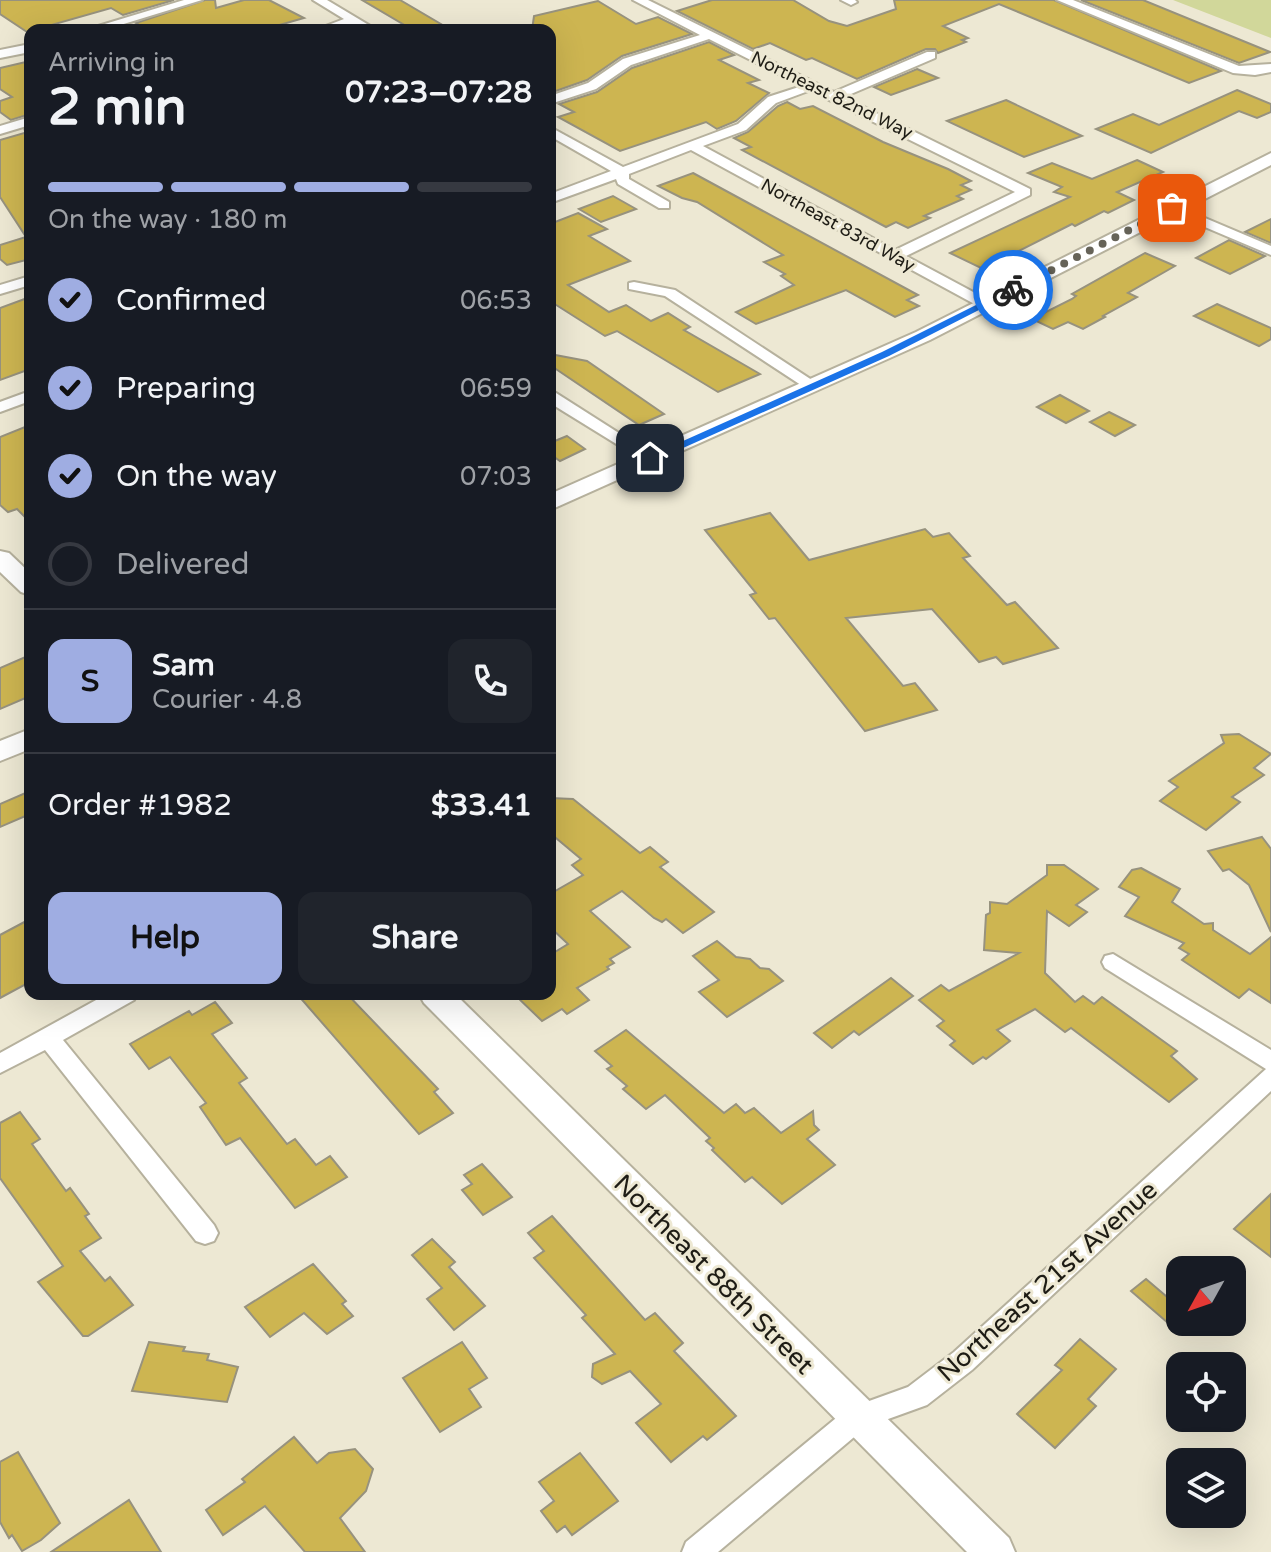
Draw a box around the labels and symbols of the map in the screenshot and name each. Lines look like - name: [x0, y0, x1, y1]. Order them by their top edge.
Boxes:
- street label: Northeast 82nd Way: [748, 46, 917, 144]
- street label: Northeast 83rd Way: [757, 174, 919, 277]
- pin: [1138, 174, 1206, 242]
- courier: [973, 250, 1053, 330]
- pin: [616, 424, 684, 492]
- street label: Northeast 88th Street: [607, 1168, 820, 1381]
- street label: Northeast 21st Avenue: [931, 1174, 1164, 1388]
- north arrow: [1166, 1256, 1246, 1336]

